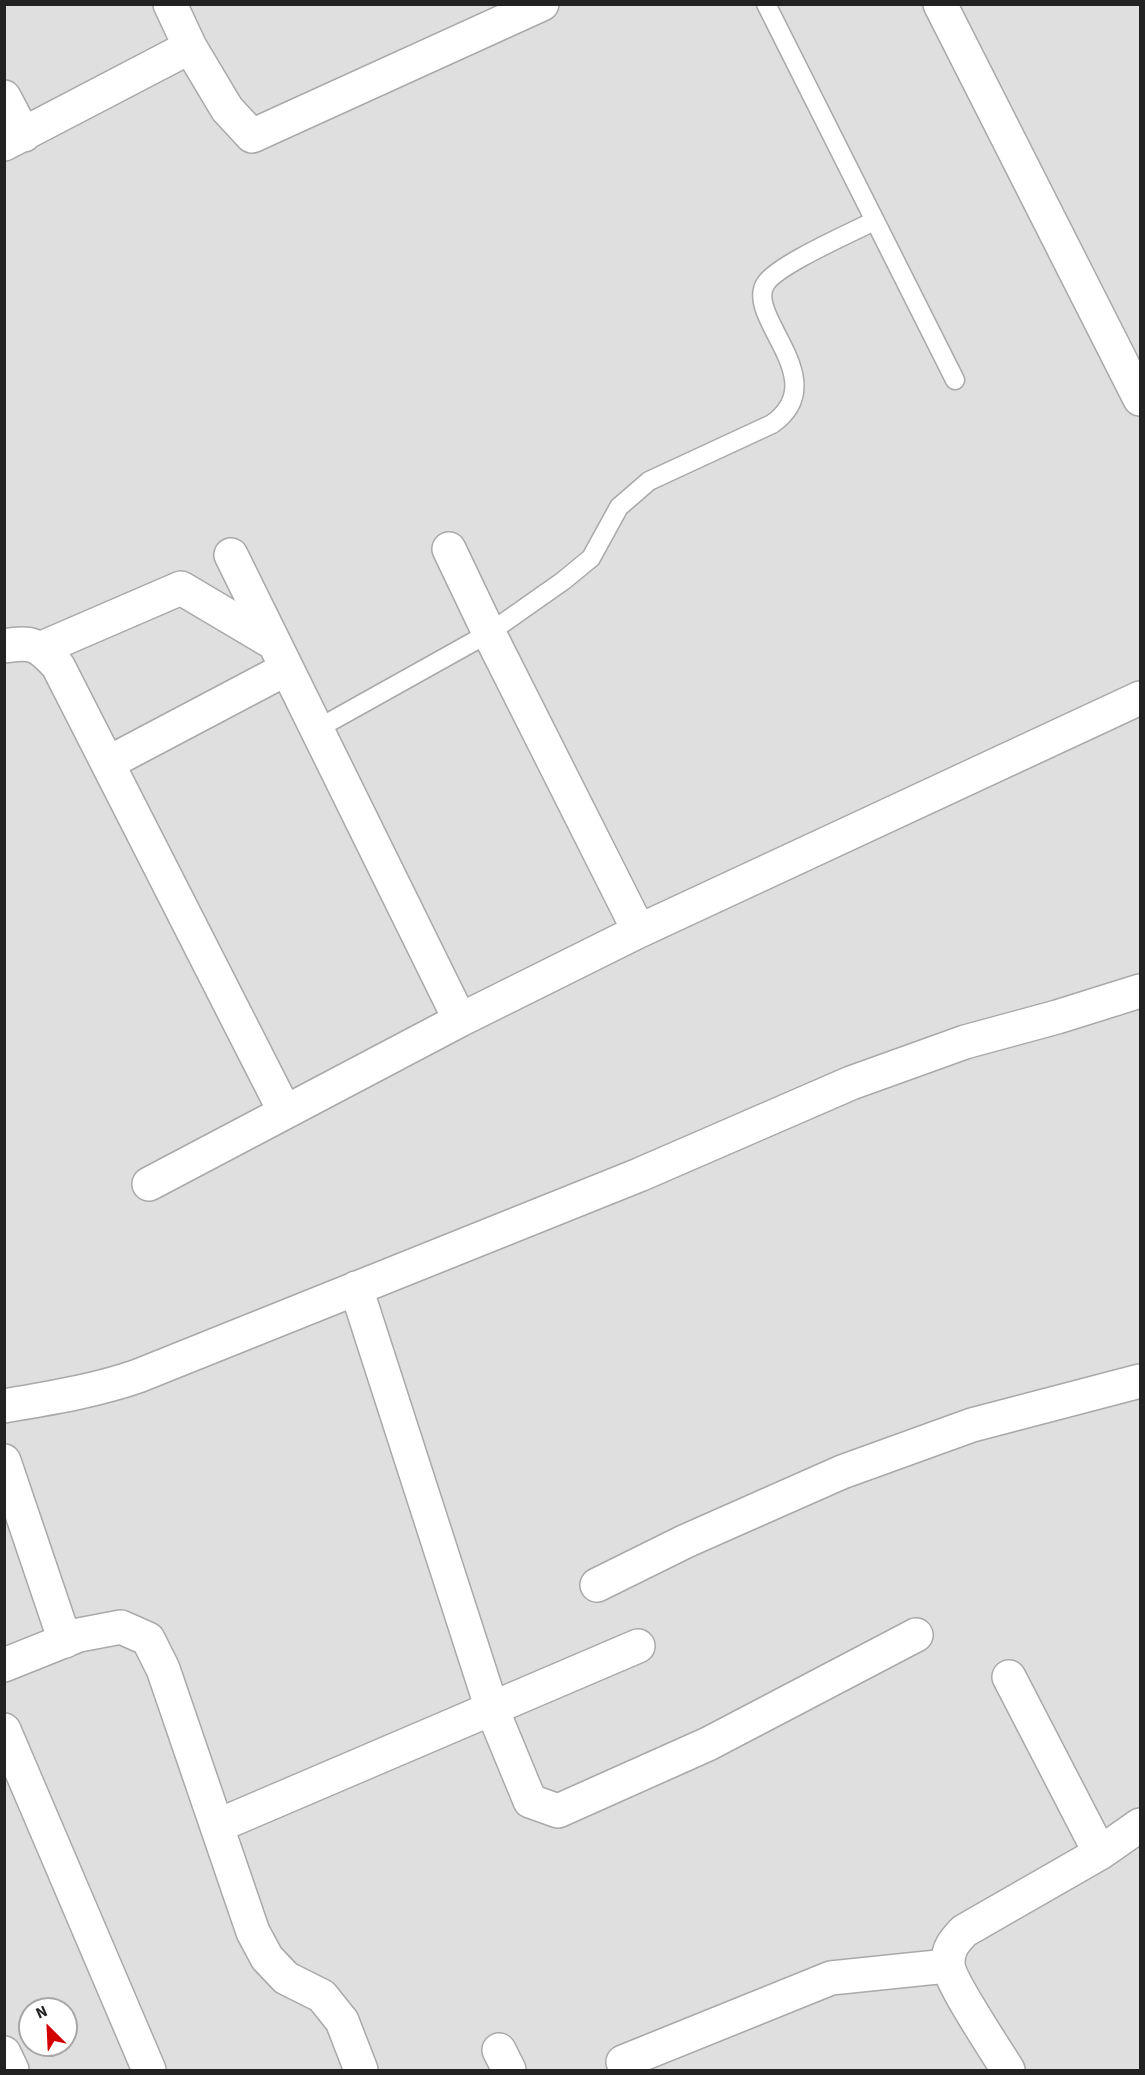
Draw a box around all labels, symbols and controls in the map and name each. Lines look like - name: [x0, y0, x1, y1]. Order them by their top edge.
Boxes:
- north arrow: [18, 1997, 78, 2057]
- text: N: [32, 2000, 51, 2025]

